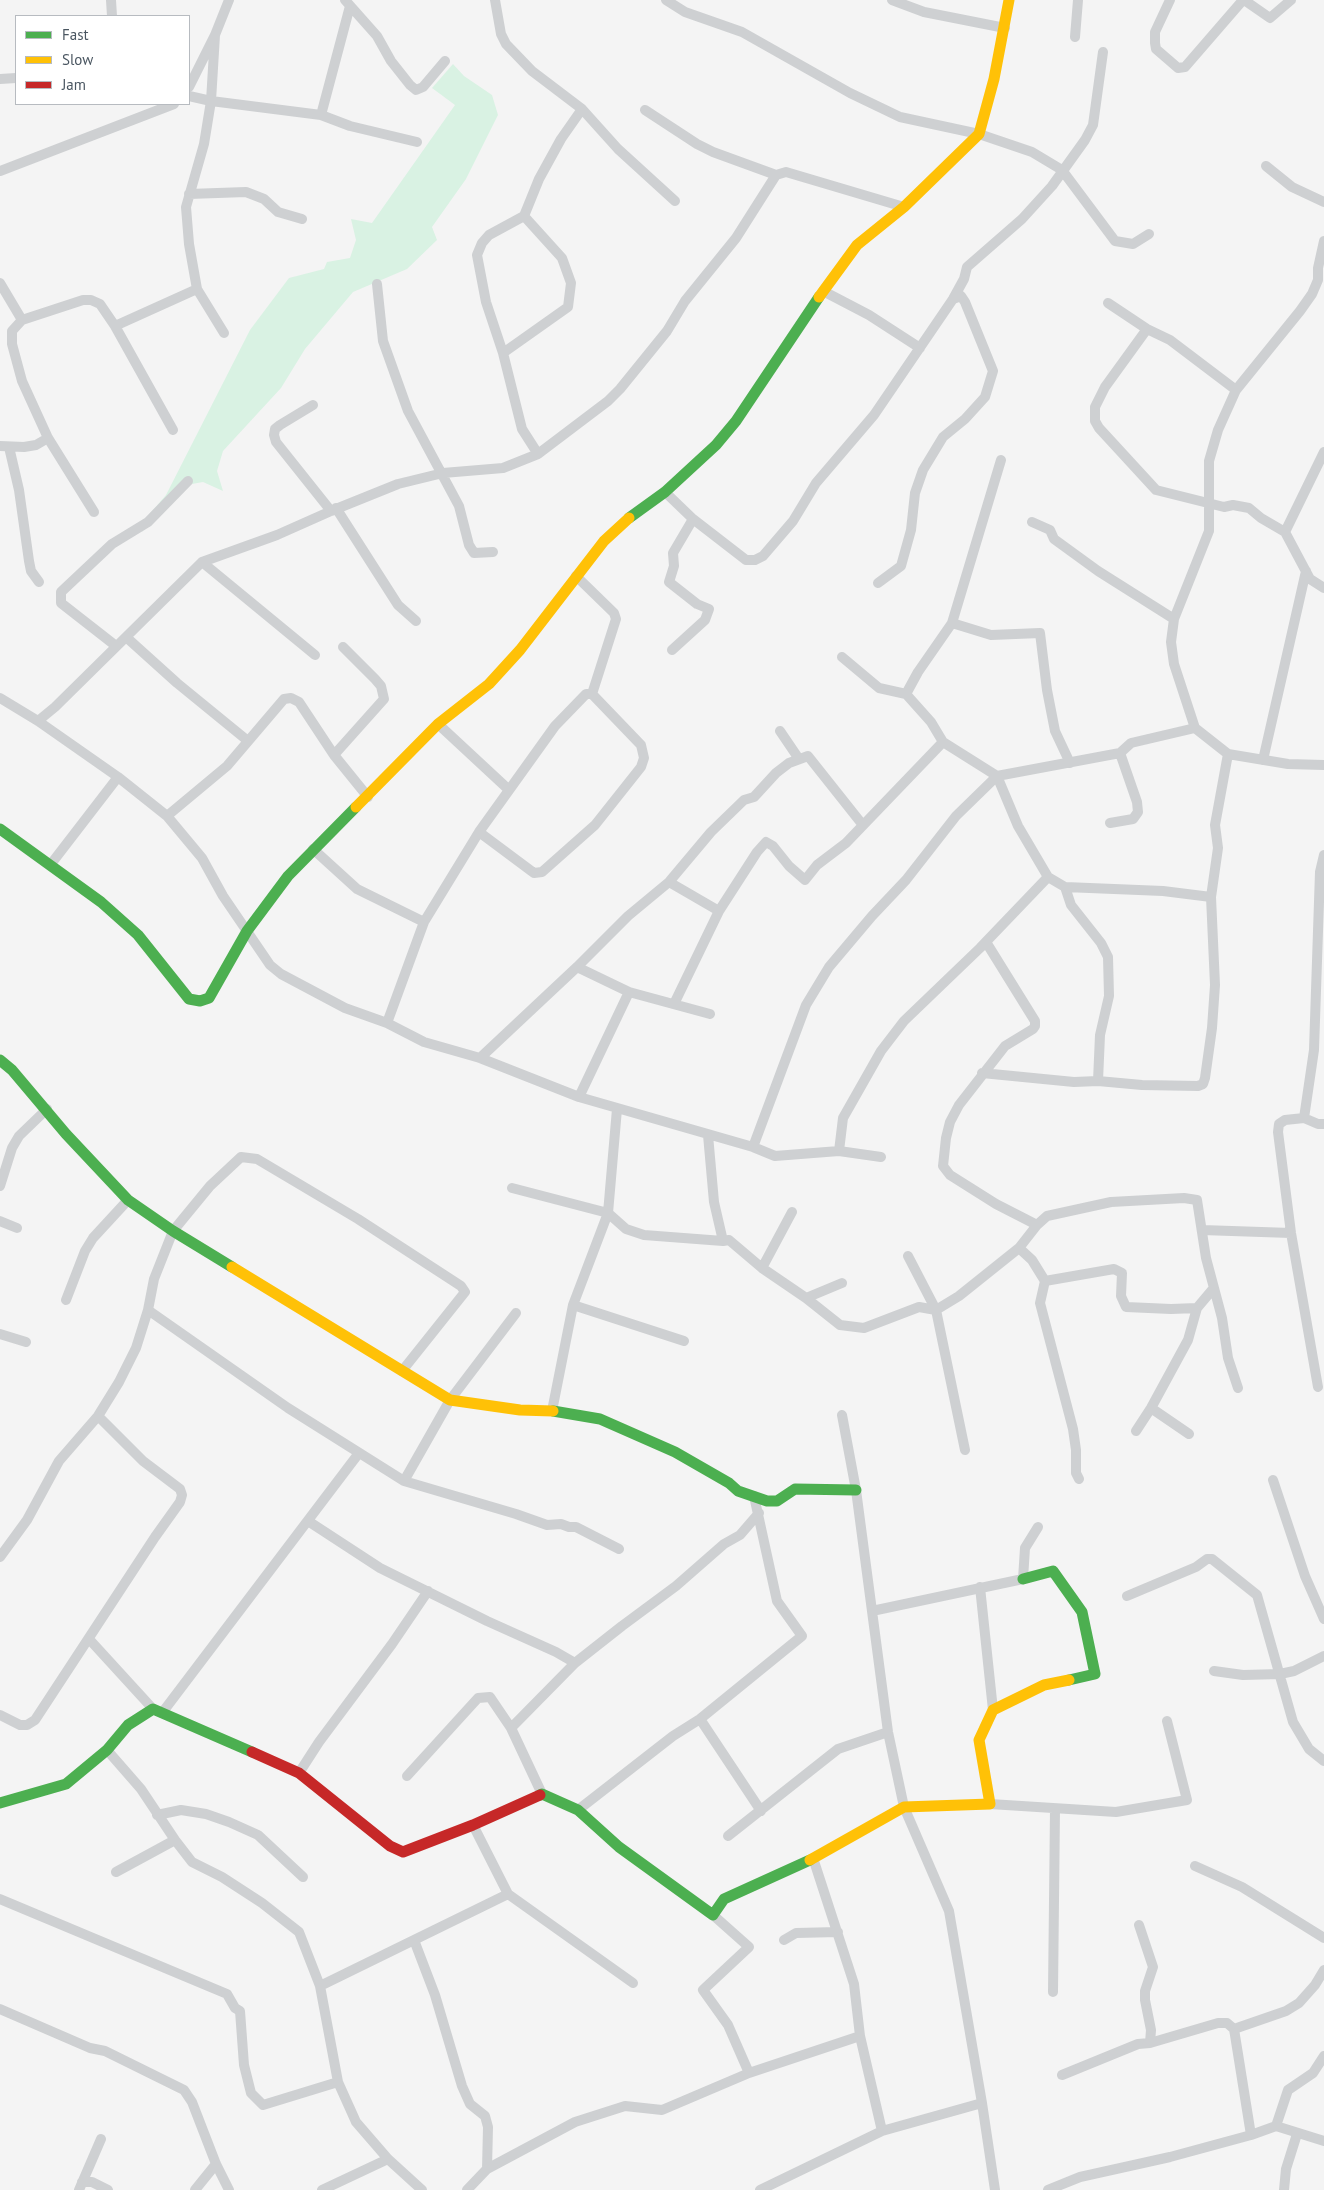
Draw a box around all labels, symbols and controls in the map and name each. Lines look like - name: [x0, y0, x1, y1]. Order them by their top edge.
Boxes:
- legend: [15, 15, 190, 105]
- text: Fast: [62, 25, 89, 44]
- text: Slow: [62, 50, 93, 69]
- text: Jam: [62, 75, 86, 94]

